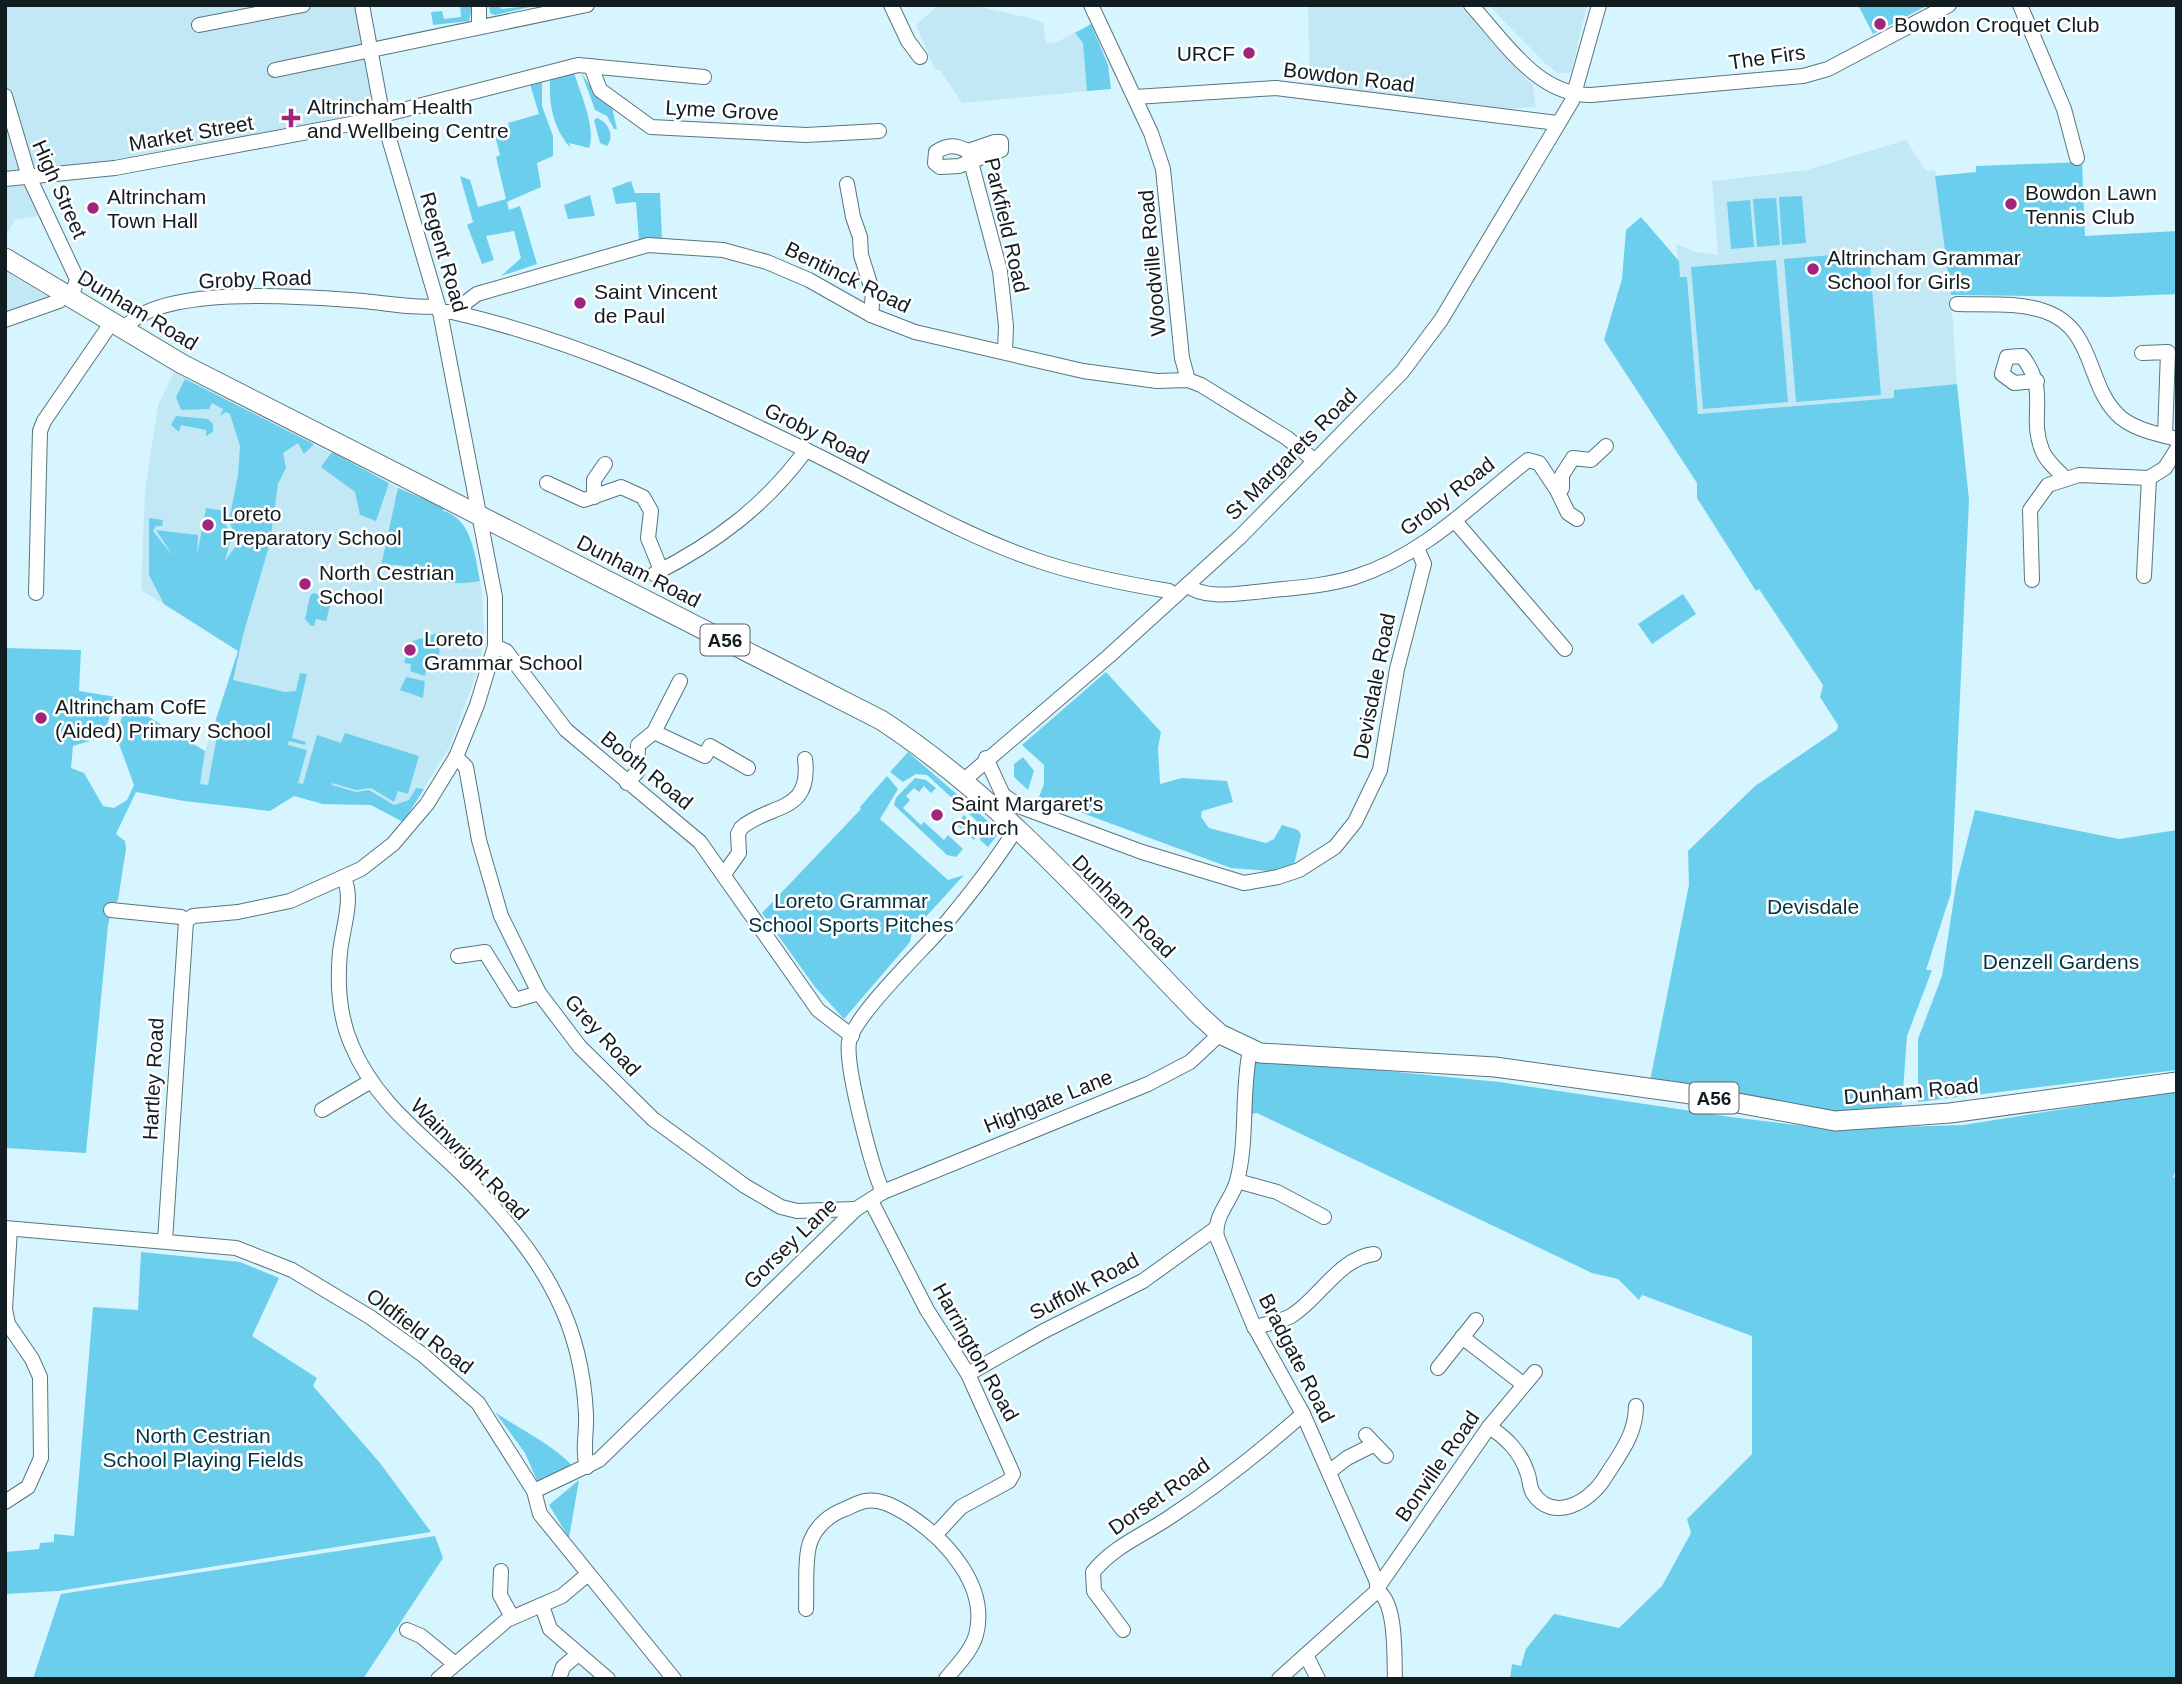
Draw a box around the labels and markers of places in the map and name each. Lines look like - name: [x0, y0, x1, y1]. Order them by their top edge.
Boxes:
- place label: Bowdon Croquet Club: [1894, 13, 2099, 36]
- marker: Bowdon Croquet Club: [1872, 16, 1888, 32]
- place label: URCF: [1177, 42, 1235, 65]
- marker: URCF: [1241, 45, 1257, 61]
- place label: Altrincham Health and Wellbeing Centre: [307, 95, 509, 142]
- marker: Altrincham Health and Wellbeing Centre: [281, 108, 301, 128]
- place label: Bowdon Lawn Tennis Club: [2025, 181, 2157, 228]
- place label: Altrincham Town Hall: [107, 185, 206, 232]
- marker: Bowdon Lawn Tennis Club: [2003, 196, 2019, 212]
- marker: Altrincham Town Hall: [85, 200, 101, 216]
- place label: Altrincham Grammar School for Girls: [1827, 246, 2021, 293]
- marker: Altrincham Grammar School for Girls: [1805, 261, 1821, 277]
- place label: Saint Vincent de Paul: [594, 280, 718, 327]
- marker: Saint Vincent de Paul: [572, 295, 588, 311]
- place label: Loreto Preparatory School: [222, 502, 402, 549]
- marker: Loreto Preparatory School: [200, 517, 216, 533]
- place label: North Cestrian School: [319, 561, 454, 608]
- marker: North Cestrian School: [297, 576, 313, 592]
- place label: Loreto Grammar School: [424, 627, 583, 674]
- marker: Loreto Grammar School: [402, 642, 418, 658]
- place label: Altrincham CofE (Aided) Primary School: [55, 695, 271, 742]
- marker: Altrincham CofE (Aided) Primary School: [33, 710, 49, 726]
- place label: Saint Margaret's Church: [951, 792, 1103, 839]
- marker: Saint Margaret's Church: [929, 807, 945, 823]

